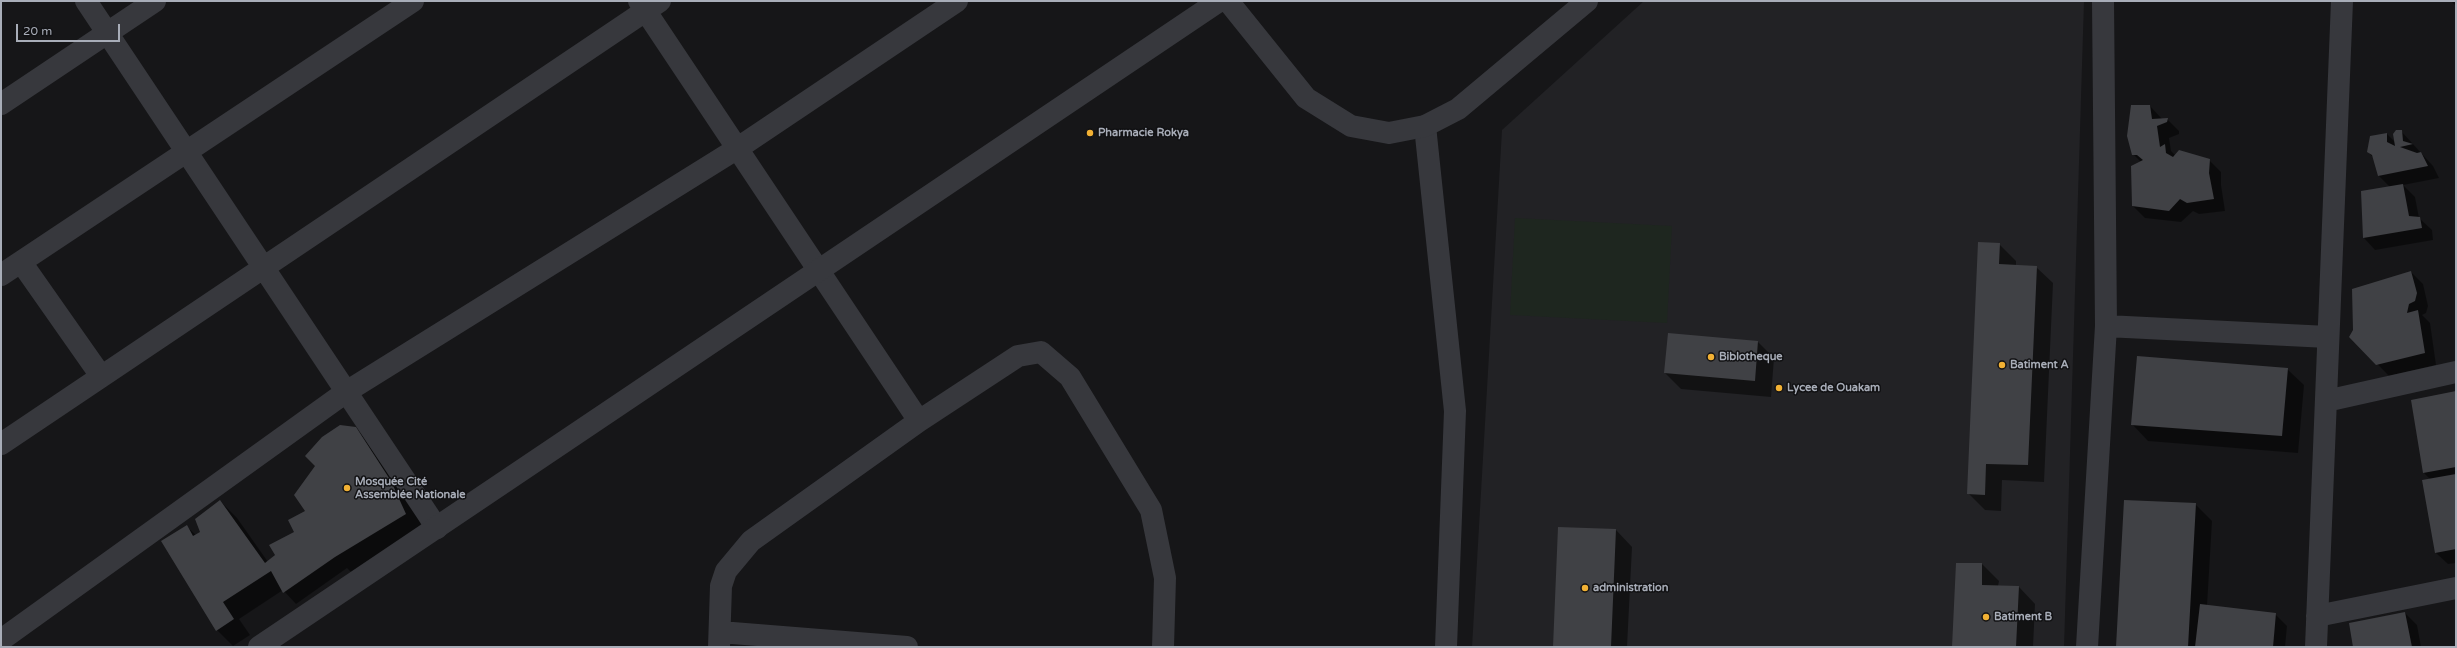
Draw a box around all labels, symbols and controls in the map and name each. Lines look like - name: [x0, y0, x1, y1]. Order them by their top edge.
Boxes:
- scale bar: [18, 16, 122, 42]
- text: 20 m: [23, 24, 52, 38]
- place label: Pharmacie Rokya: [1098, 126, 1189, 140]
- marker: Pharmacie Rokya: [1085, 128, 1095, 138]
- place label: Biblotheque: [1719, 350, 1783, 364]
- marker: Biblotheque: [1706, 352, 1716, 362]
- place label: Batiment A: [2010, 358, 2069, 372]
- marker: Batiment A: [1997, 360, 2007, 370]
- place label: Lycee de Ouakam: [1787, 381, 1880, 395]
- marker: Lycee de Ouakam: [1774, 383, 1784, 393]
- place label: Mosquée Cité Assemblée Nationale: [355, 475, 465, 501]
- marker: Mosquée Cité Assemblée Nationale: [342, 483, 352, 493]
- place label: administration: [1593, 581, 1668, 595]
- marker: administration: [1580, 583, 1590, 593]
- place label: Batiment B: [1994, 610, 2052, 624]
- marker: Batiment B: [1981, 612, 1991, 622]

